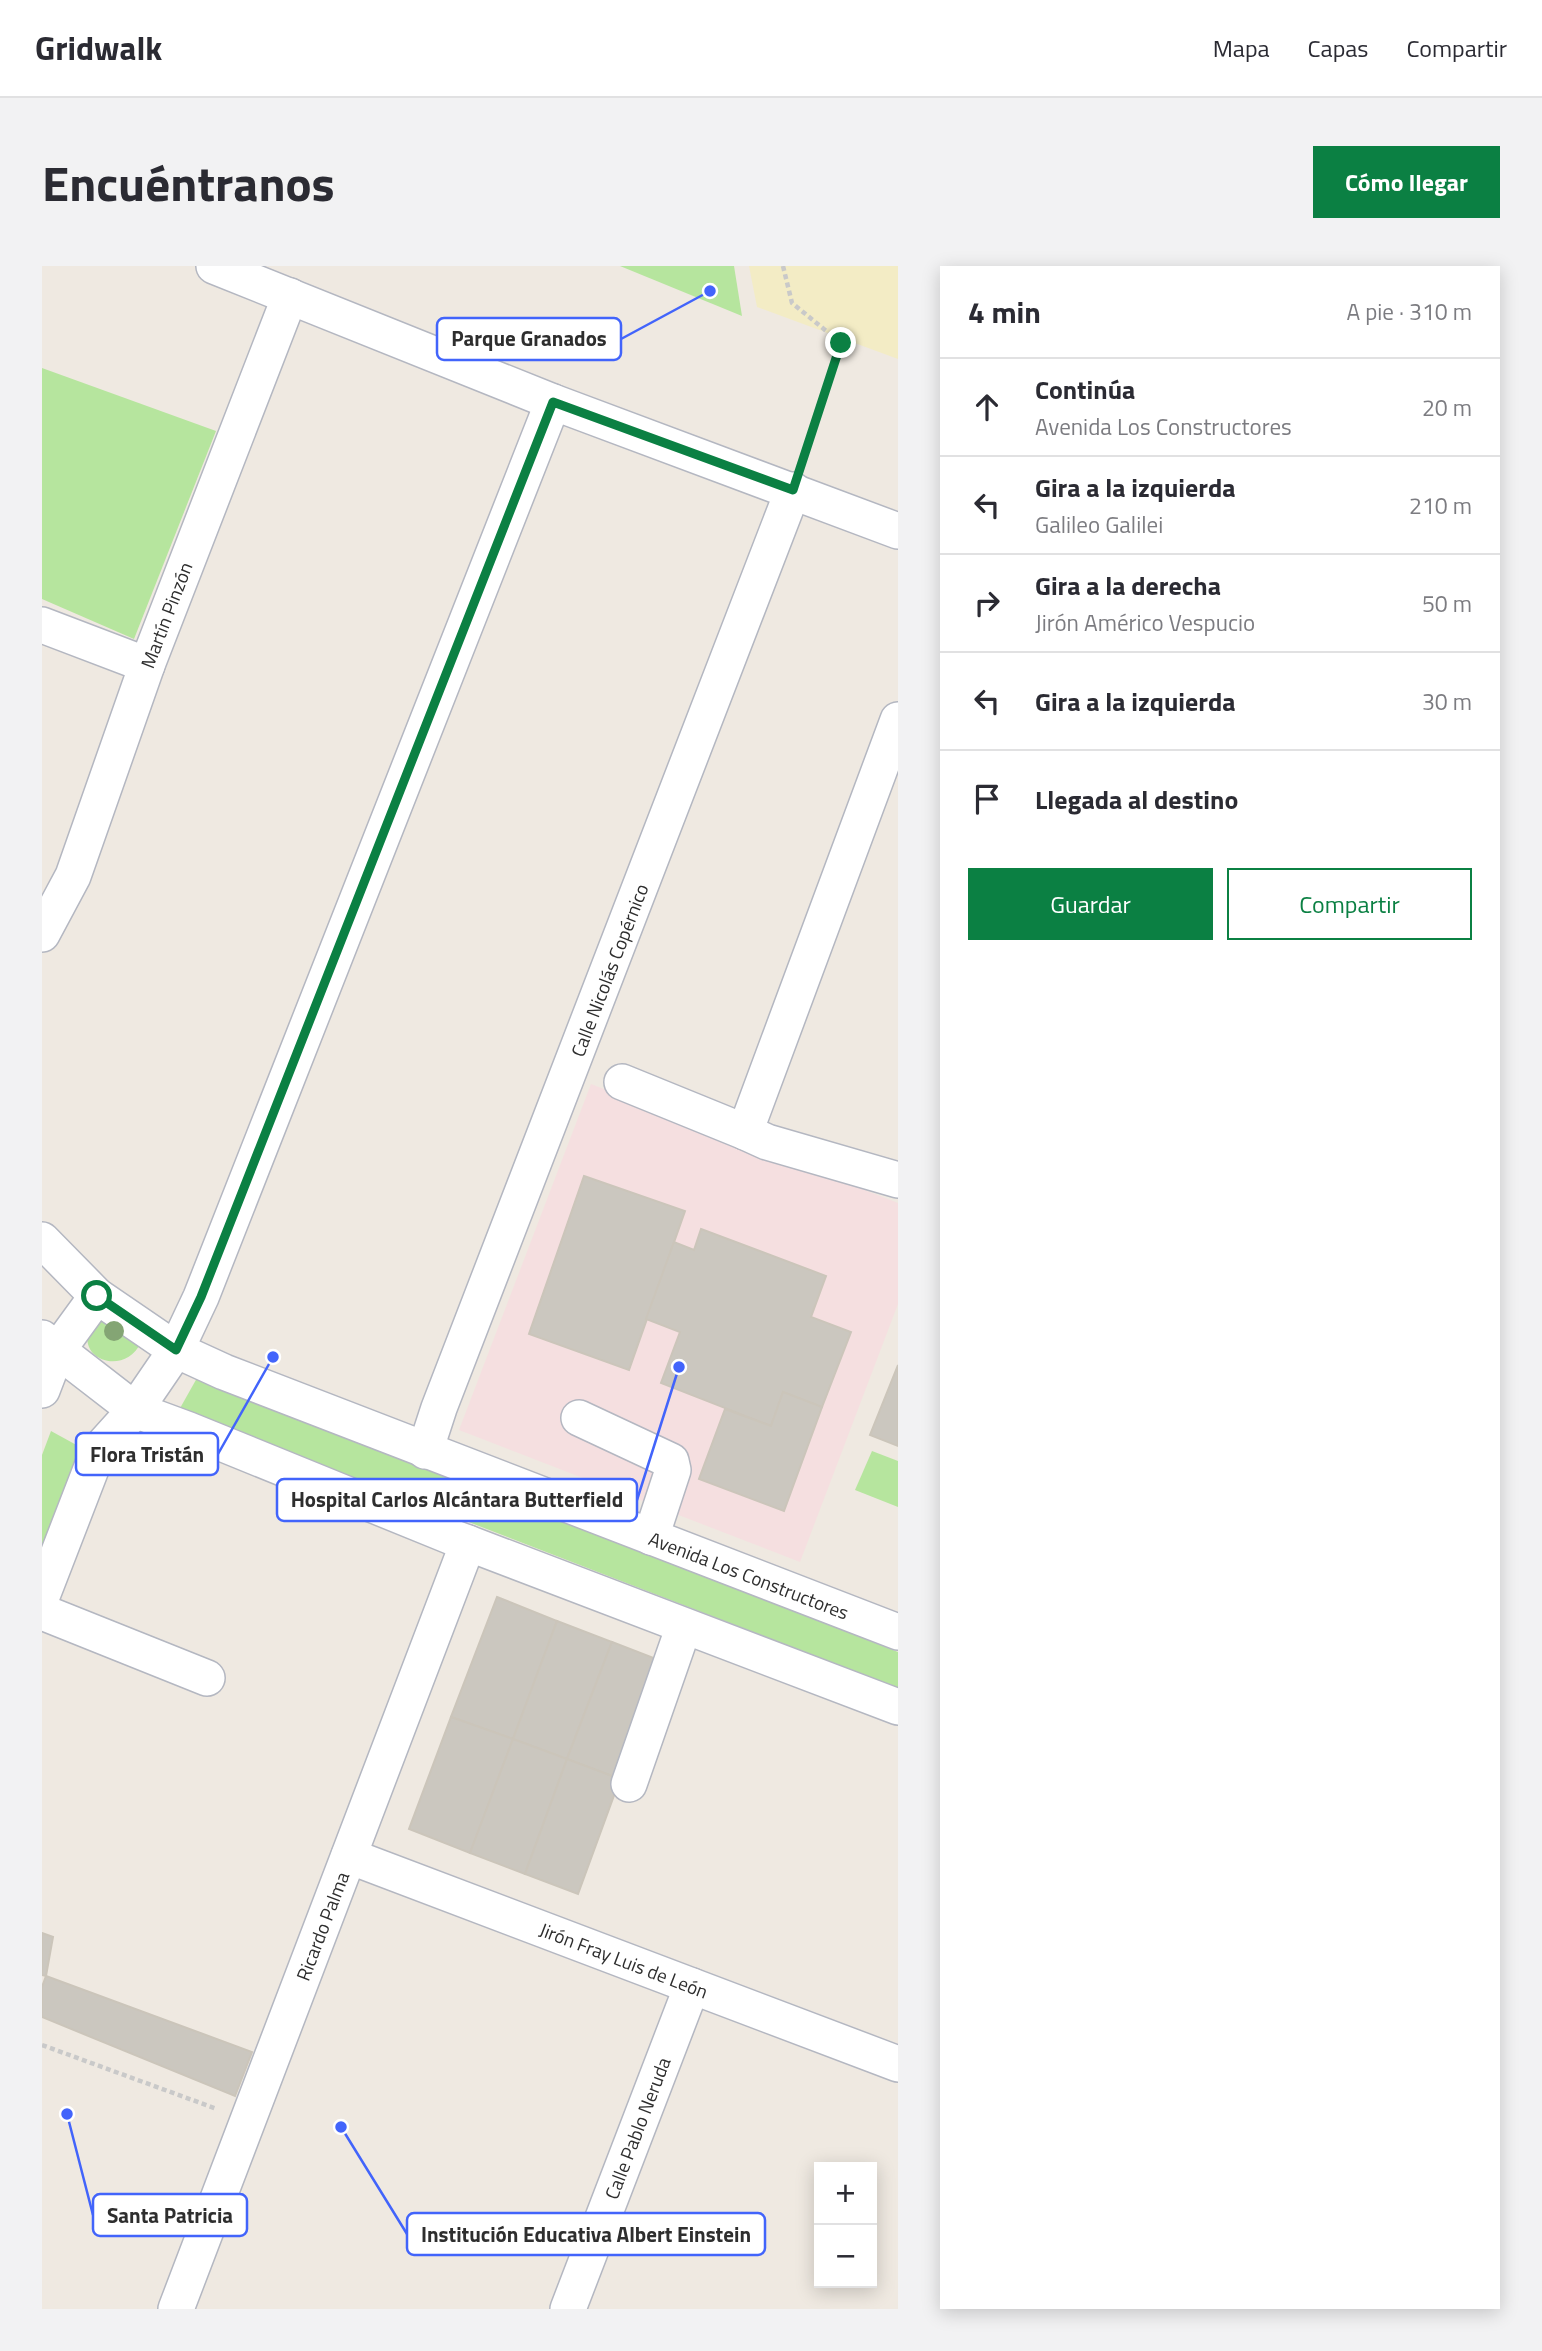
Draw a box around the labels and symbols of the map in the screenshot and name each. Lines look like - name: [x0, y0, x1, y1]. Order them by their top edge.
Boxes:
- callout: Parque Granados: [437, 318, 621, 360]
- text: Parque Granados: [451, 322, 607, 354]
- route end: [825, 327, 856, 358]
- street label: Martín Pinzón: [132, 558, 200, 672]
- street label: Calle Nicolás Copérnico: [563, 879, 655, 1061]
- route start: [81, 1280, 112, 1311]
- callout: Flora Tristán: [76, 1433, 218, 1475]
- text: Flora Tristán: [90, 1438, 204, 1470]
- callout: Hospital Carlos Alcántara Butterfield: [277, 1479, 637, 1521]
- text: Hospital Carlos Alcántara Butterfield: [291, 1483, 623, 1515]
- street label: Avenida Los Constructores: [645, 1523, 853, 1627]
- street label: Ricardo Palma: [288, 1867, 356, 1985]
- street label: Jirón Fray Luis de León: [536, 1915, 712, 2005]
- street label: Calle Pablo Neruda: [597, 2052, 678, 2203]
- callout: Santa Patricia: [93, 2194, 247, 2236]
- text: Santa Patricia: [107, 2199, 233, 2231]
- callout: Institución Educativa Albert Einstein: [407, 2213, 765, 2255]
- text: Institución Educativa Albert Einstein: [421, 2218, 751, 2250]

